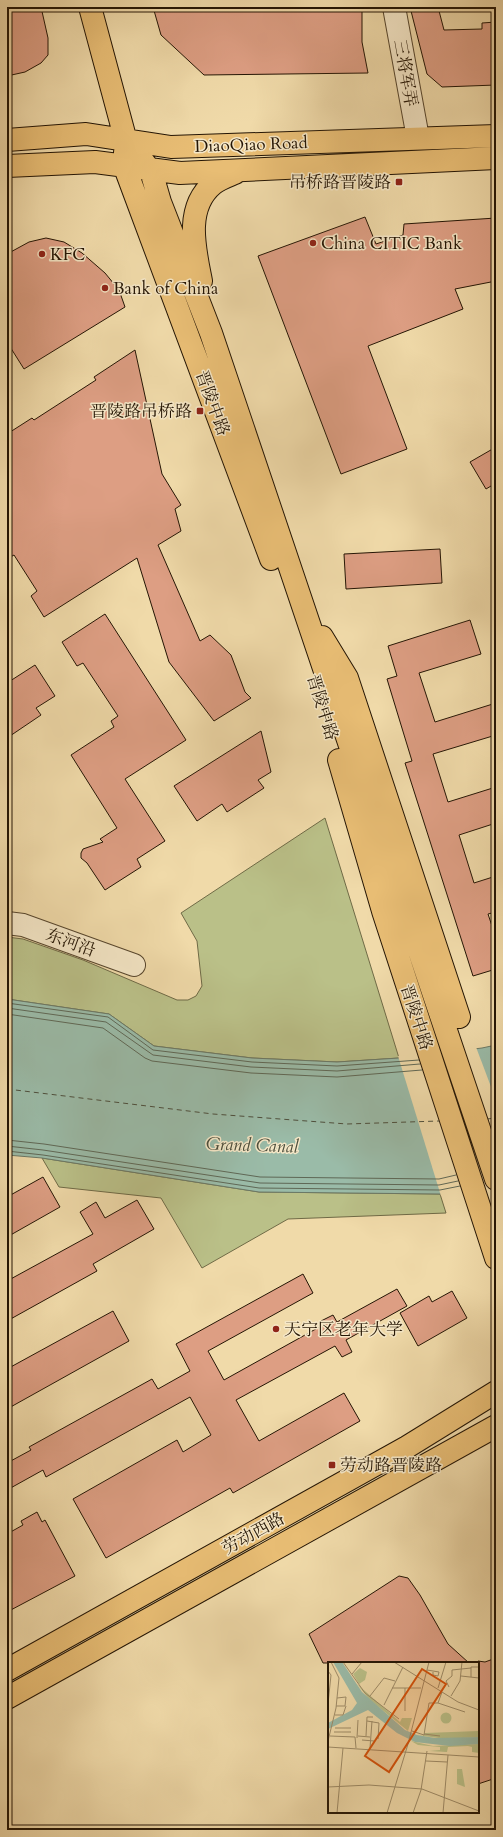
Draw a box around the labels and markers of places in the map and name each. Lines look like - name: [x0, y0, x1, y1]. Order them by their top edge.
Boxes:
- place label: 吊桥路晋陵路: [289, 171, 391, 194]
- marker: 吊桥路晋陵路: [394, 177, 404, 187]
- place label: China CITIC Bank: [321, 232, 463, 255]
- marker: China CITIC Bank: [308, 238, 318, 248]
- place label: KFC: [50, 243, 85, 266]
- marker: KFC: [37, 249, 47, 259]
- place label: Bank of China: [113, 277, 219, 300]
- marker: Bank of China: [100, 283, 110, 293]
- place label: 晋陵路吊桥路: [90, 400, 192, 423]
- marker: 晋陵路吊桥路: [195, 406, 205, 416]
- place label: 天宁区老年大学: [284, 1318, 403, 1341]
- marker: 天宁区老年大学: [271, 1324, 281, 1334]
- place label: 劳动路晋陵路: [340, 1454, 442, 1477]
- marker: 劳动路晋陵路: [327, 1460, 337, 1470]

